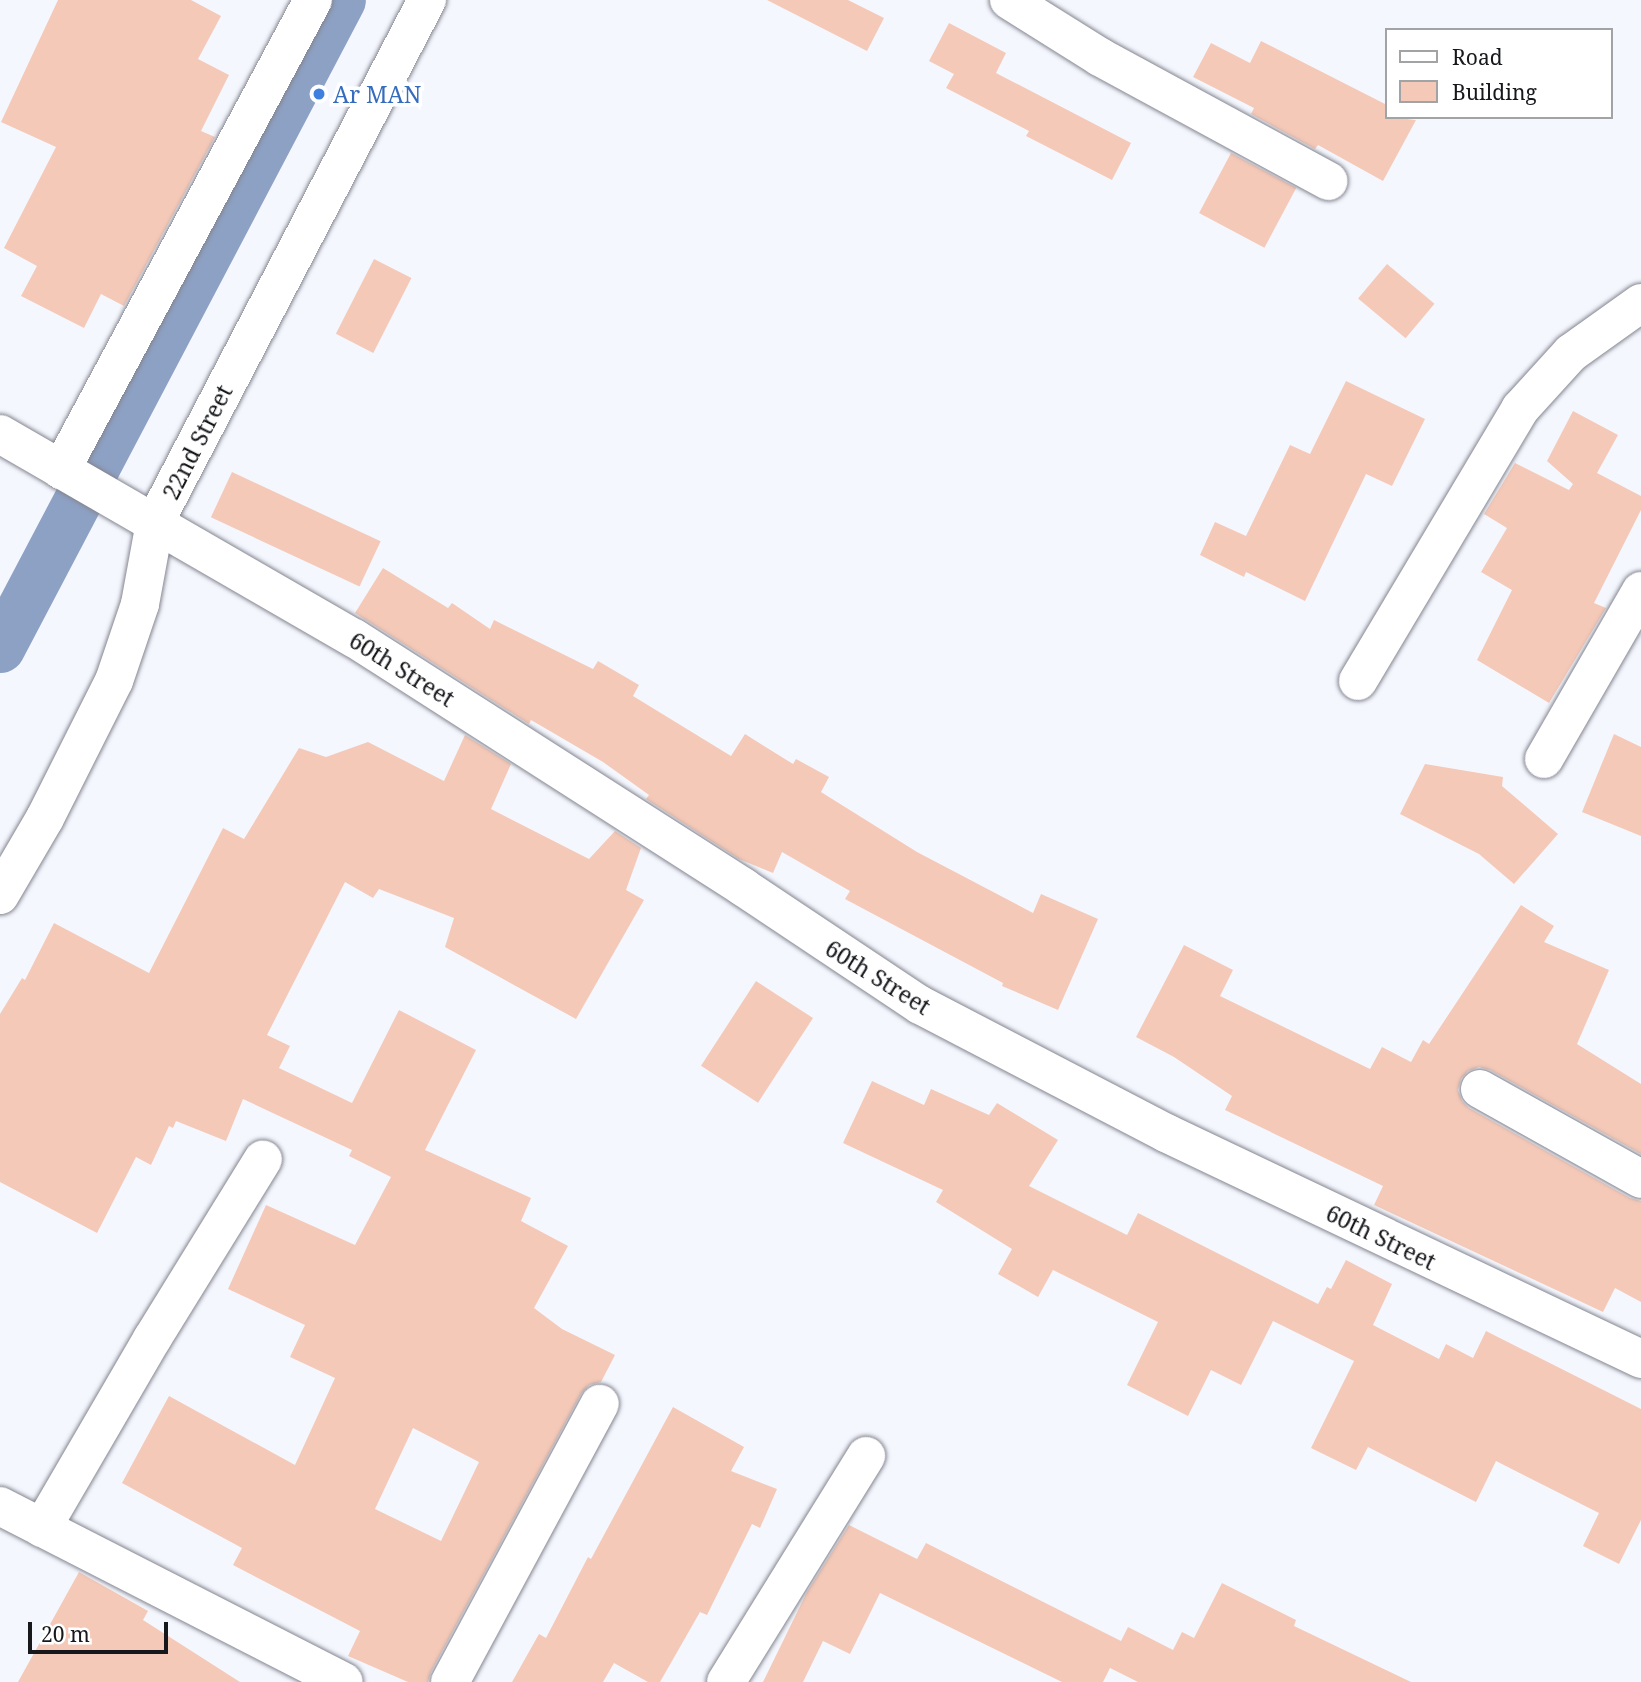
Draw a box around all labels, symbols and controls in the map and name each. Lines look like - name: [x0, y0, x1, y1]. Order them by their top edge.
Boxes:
- legend: [1386, 28, 1613, 119]
- text: Road: [1452, 43, 1503, 71]
- text: Building: [1452, 78, 1537, 106]
- place label: Ar MAN: [333, 80, 421, 108]
- marker: Ar MAN: [311, 86, 327, 102]
- street label: 22nd Street: [156, 380, 238, 504]
- street label: 60th Street: [344, 626, 460, 712]
- street label: 60th Street: [820, 934, 936, 1020]
- street label: 60th Street: [1322, 1199, 1440, 1275]
- scale bar: [32, 1608, 172, 1652]
- text: 20 m: [41, 1620, 90, 1648]

